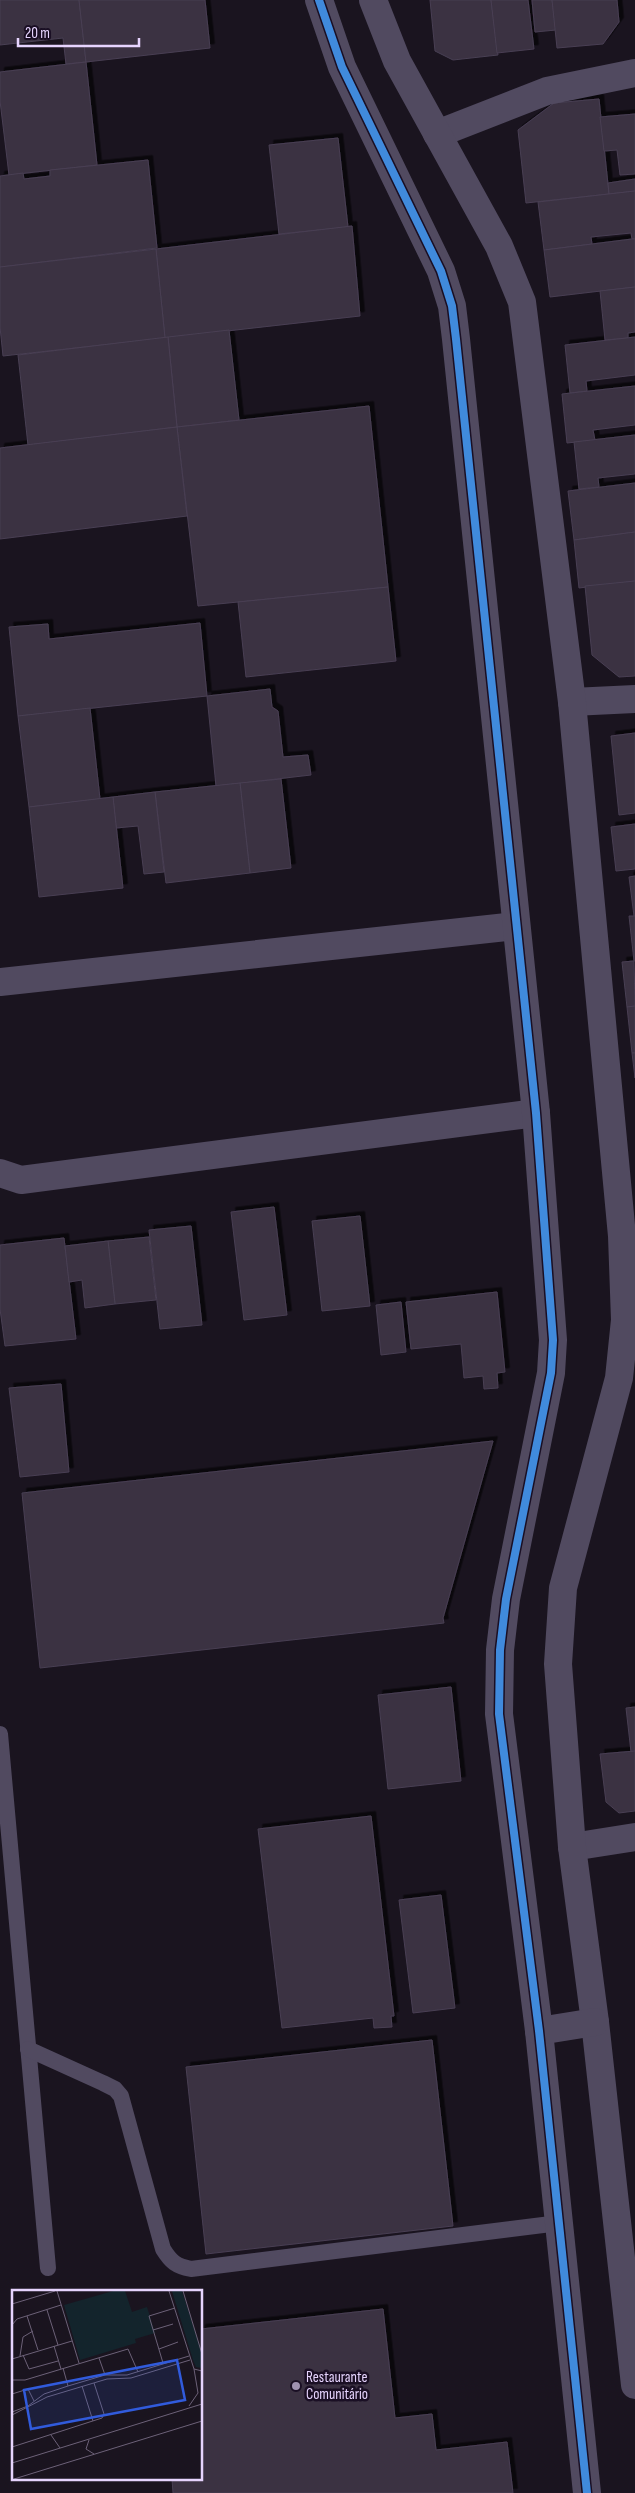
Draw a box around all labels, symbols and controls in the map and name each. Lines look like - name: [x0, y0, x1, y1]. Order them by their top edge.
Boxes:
- scale bar: [18, 15, 139, 47]
- text: 20 m: [25, 24, 50, 43]
- inset map: [12, 2290, 202, 2480]
- place label: Restaurante Comunitário: [306, 2368, 368, 2404]
- marker: Restaurante Comunitário: [290, 2380, 302, 2392]

